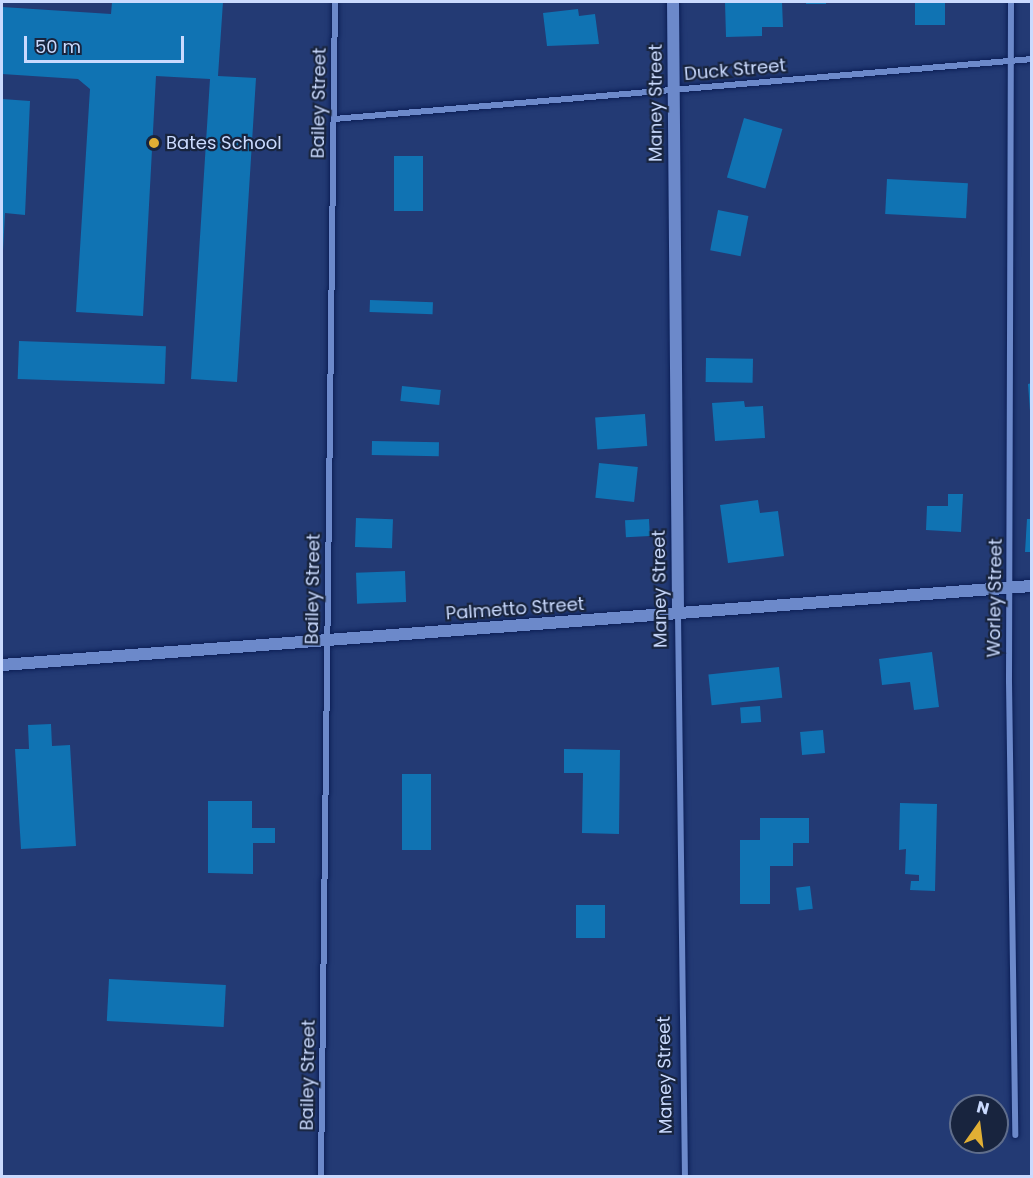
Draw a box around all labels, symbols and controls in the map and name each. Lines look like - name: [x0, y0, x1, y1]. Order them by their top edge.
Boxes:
- scale bar: [27, 24, 188, 62]
- text: 50 m: [35, 34, 81, 59]
- street label: Maney Street: [645, 44, 667, 162]
- street label: Bailey Street: [307, 47, 331, 159]
- street label: Duck Street: [683, 55, 787, 85]
- place label: Bates School: [166, 132, 282, 154]
- marker: Bates School: [147, 136, 161, 150]
- street label: Maney Street: [648, 530, 672, 648]
- street label: Bailey Street: [301, 533, 325, 645]
- street label: Worley Street: [983, 538, 1007, 658]
- street label: Palmetto Street: [445, 593, 585, 625]
- street label: Maney Street: [653, 1016, 677, 1134]
- street label: Bailey Street: [296, 1019, 320, 1131]
- north arrow: [949, 1094, 1009, 1154]
- text: N: [974, 1095, 992, 1121]

